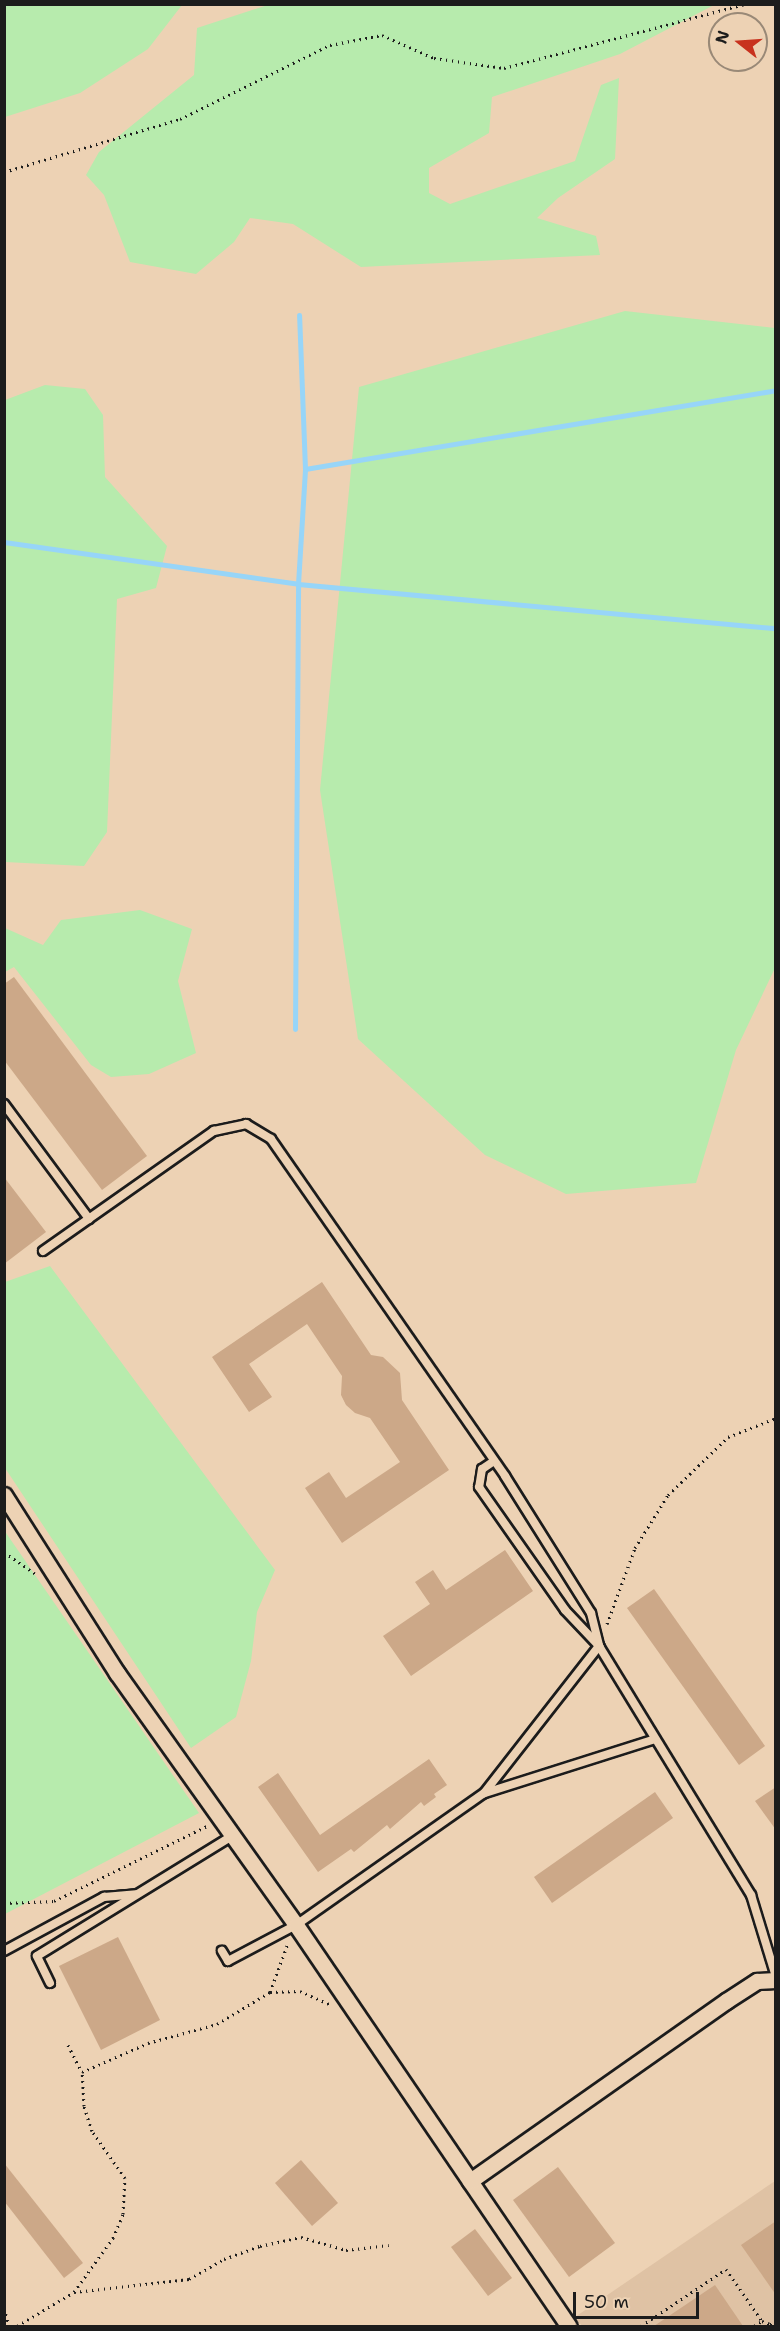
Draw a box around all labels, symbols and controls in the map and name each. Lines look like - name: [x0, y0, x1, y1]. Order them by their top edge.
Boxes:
- north arrow: [708, 12, 768, 72]
- text: N: [710, 28, 734, 46]
- scale bar: [576, 2280, 702, 2318]
- text: 50 m: [584, 2290, 629, 2314]

